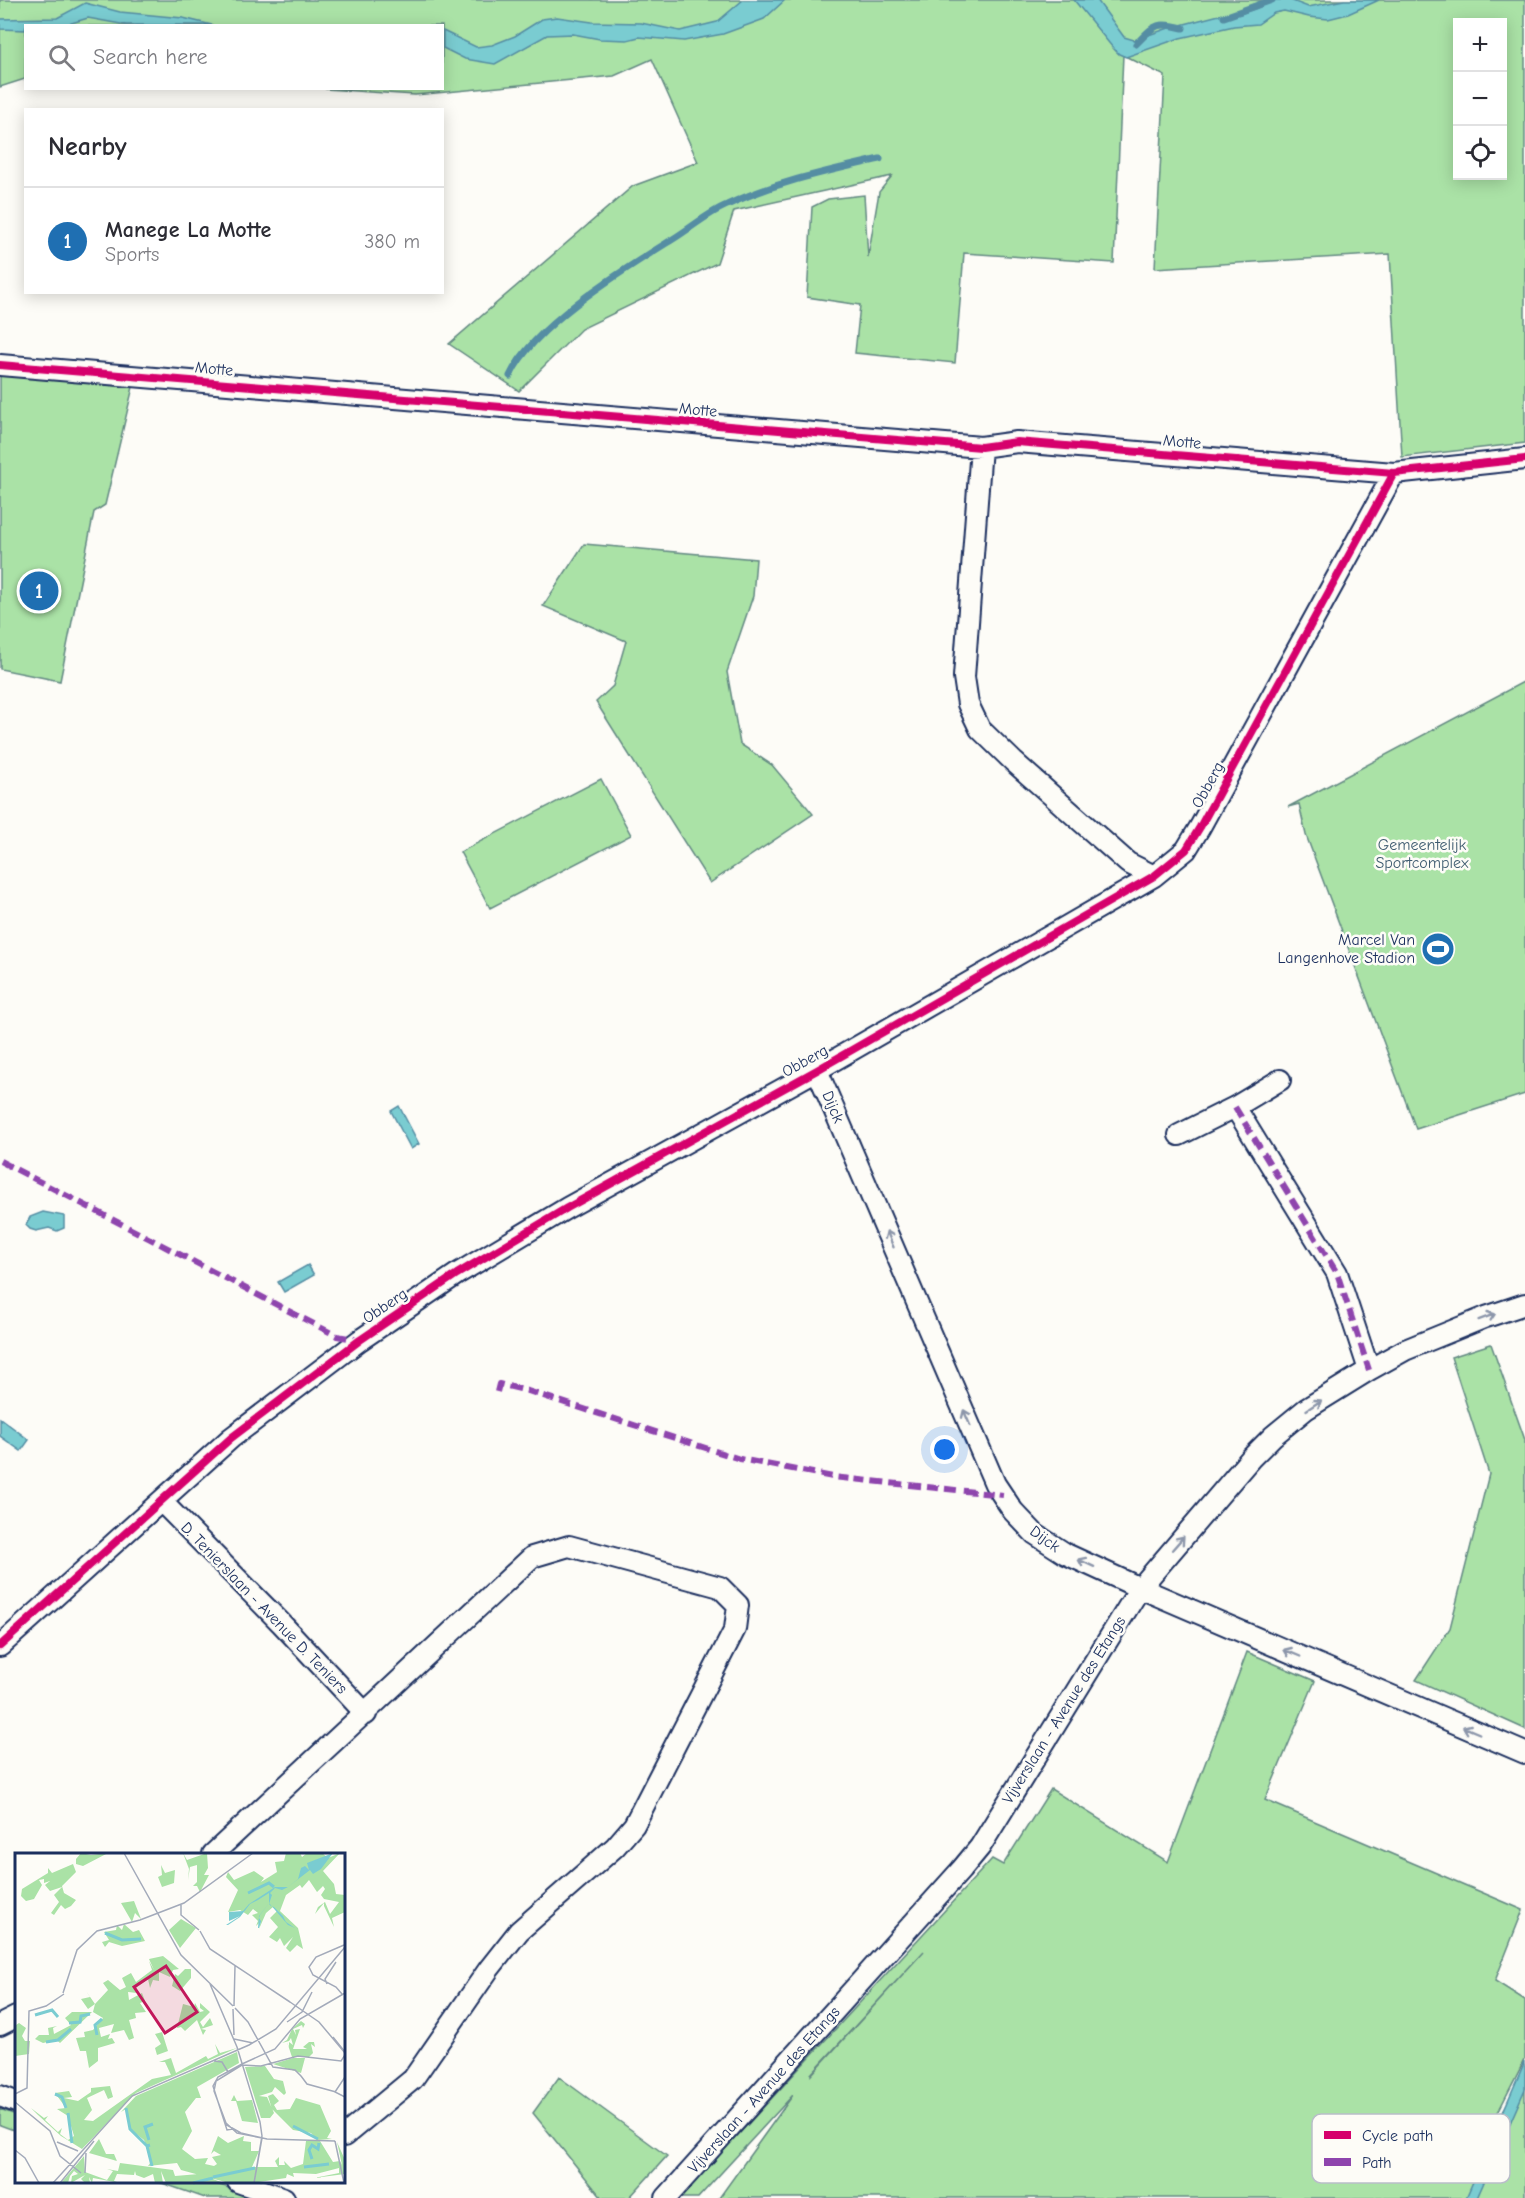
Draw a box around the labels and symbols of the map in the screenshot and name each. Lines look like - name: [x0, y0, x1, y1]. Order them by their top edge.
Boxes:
- street label: Motte: [194, 358, 234, 380]
- street label: Motte: [678, 399, 718, 421]
- street label: Motte: [1162, 431, 1202, 453]
- pin: 1: [20, 568, 58, 614]
- street label: Obberg: [1188, 759, 1228, 811]
- park label: Gemeentelijk Sportcomplex: [1375, 836, 1469, 872]
- place label: Marcel Van Langenhove Stadion: [1278, 931, 1415, 967]
- sports icon: Marcel Van Langenhove Stadion: [1420, 931, 1456, 967]
- street label: Obberg: [779, 1041, 831, 1081]
- street label: Dijck: [818, 1088, 848, 1126]
- one-way arrow: [884, 1231, 895, 1249]
- street label: Obberg: [359, 1285, 411, 1327]
- one-way arrow: [1477, 1310, 1496, 1321]
- one-way arrow: [1305, 1398, 1322, 1411]
- one-way arrow: [961, 1410, 972, 1428]
- your location: [930, 1435, 959, 1464]
- street label: D. Tenierslaan - Avenue D. Teniers: [177, 1518, 351, 1698]
- street label: Dijck: [1026, 1522, 1064, 1556]
- one-way arrow: [1171, 1536, 1185, 1551]
- one-way arrow: [1078, 1557, 1096, 1569]
- street label: Vijverslaan - Avenue des Etangs: [999, 1613, 1130, 1807]
- one-way arrow: [1283, 1647, 1302, 1658]
- one-way arrow: [1463, 1723, 1481, 1735]
- inset map: [15, 1853, 345, 2183]
- street label: Vijverslaan - Avenue des Etangs: [684, 2003, 844, 2177]
- legend: [1312, 2114, 1510, 2183]
- text: Cycle path: [1362, 2127, 1433, 2145]
- text: Path: [1362, 2154, 1392, 2172]

